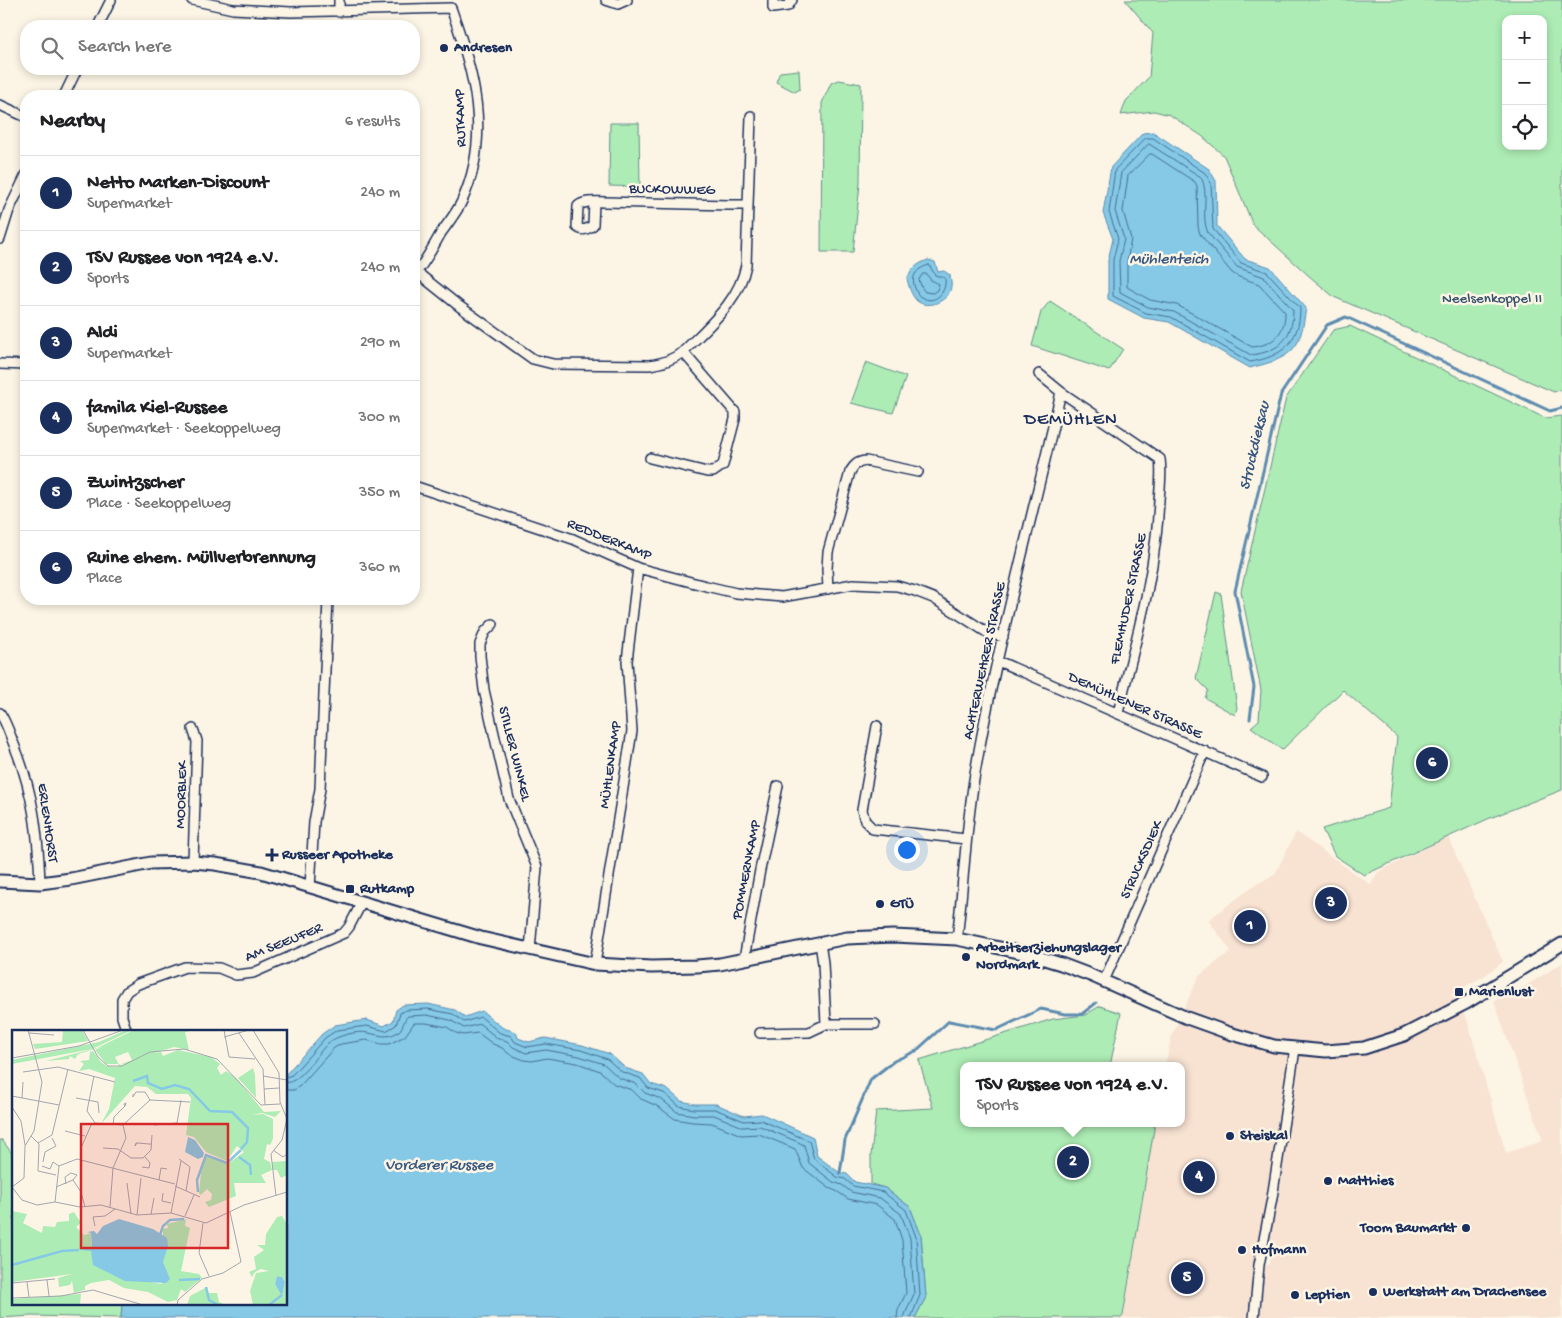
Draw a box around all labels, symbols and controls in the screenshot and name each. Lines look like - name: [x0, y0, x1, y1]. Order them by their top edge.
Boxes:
- map controls: [1502, 15, 1547, 150]
- button: +: [1502, 15, 1547, 60]
- search box: [20, 20, 420, 75]
- icon: search: [38, 34, 66, 62]
- text: Search here: [78, 36, 172, 59]
- place label: Andresen: [453, 39, 513, 57]
- marker: Andresen: [438, 42, 450, 54]
- button: −: [1502, 60, 1547, 105]
- street label: RUTKAMP: [451, 88, 471, 147]
- button: locate: [1502, 105, 1547, 150]
- text: Nearby: [40, 110, 105, 135]
- text: 6 results: [345, 113, 400, 132]
- text: Netto Marken-Discount: [87, 172, 268, 195]
- street label: BUCKOWWEG: [628, 180, 716, 200]
- text: 1: [53, 184, 59, 203]
- text: 240 m: [360, 184, 400, 203]
- text: Supermarket: [87, 195, 172, 214]
- text: TSV Russee von 1924 e.V.: [87, 247, 279, 270]
- water label: Mühlenteich: [1130, 251, 1209, 270]
- text: 2: [52, 259, 60, 278]
- text: 240 m: [360, 259, 400, 278]
- text: Sports: [87, 270, 129, 289]
- park label: Neelsenkoppel II: [1442, 290, 1542, 308]
- text: Aldi: [87, 322, 118, 345]
- text: 3: [52, 334, 60, 353]
- text: 290 m: [360, 334, 400, 353]
- text: Supermarket: [87, 345, 172, 364]
- text: famila Kiel-Russee: [87, 397, 227, 420]
- water label: Struckdieksau: [1237, 398, 1276, 492]
- text: 4: [52, 409, 60, 428]
- text: 300 m: [358, 409, 400, 428]
- district label: DEMÜHLEN: [1023, 410, 1118, 431]
- text: Supermarket · Seekoppelweg: [87, 420, 281, 439]
- text: Zwintzscher: [87, 472, 183, 495]
- text: 5: [52, 484, 60, 503]
- text: 350 m: [359, 484, 400, 503]
- text: Place · Seekoppelweg: [87, 495, 231, 514]
- street label: REDDERKAMP: [564, 515, 655, 565]
- street label: FLEMHUDER STRASSE: [1106, 531, 1152, 667]
- text: Ruine ehem. Müllverbrennung: [87, 547, 316, 570]
- text: 6: [52, 559, 60, 578]
- text: 360 m: [359, 559, 400, 578]
- text: Place: [87, 570, 122, 589]
- street label: ACHTERWEHRER STRASSE: [960, 580, 1011, 741]
- street label: DEMÜHLENER STRASSE: [1064, 668, 1205, 744]
- street label: STILLER WINKEL: [493, 705, 535, 804]
- street label: MÜHLENKAMP: [596, 719, 626, 810]
- pin: 6: [1416, 744, 1448, 782]
- street label: MOORBLEK: [172, 759, 192, 829]
- street label: ERLENHORST: [33, 782, 62, 865]
- street label: STRUCKSDIEK: [1117, 817, 1168, 902]
- street label: POMMERNKAMP: [728, 818, 766, 922]
- your location: [894, 837, 920, 863]
- place label: Russeer Apotheke: [281, 846, 394, 864]
- marker: Russeer Apotheke: [266, 849, 278, 861]
- place label: Rutkamp: [359, 880, 415, 898]
- marker: Rutkamp: [344, 883, 356, 895]
- pin: 3: [1315, 884, 1347, 922]
- place label: GTÜ: [890, 895, 914, 913]
- marker: GTÜ: [874, 898, 886, 910]
- pin: 1: [1234, 907, 1266, 945]
- street label: AM SEEUFER: [243, 919, 326, 967]
- place label: Arbeitserziehungslager Nordmark: [975, 939, 1123, 974]
- marker: Arbeitserziehungslager Nordmark: [960, 951, 972, 963]
- place label: Marienlust: [1469, 983, 1535, 1001]
- marker: Marienlust: [1453, 986, 1465, 998]
- inset map: [12, 1030, 288, 1306]
- popup: [960, 1062, 1185, 1127]
- text: TSV Russee von 1924 e.V.: [976, 1074, 1169, 1097]
- text: Sports: [976, 1097, 1018, 1116]
- place label: Steiskal: [1240, 1127, 1289, 1145]
- marker: Steiskal: [1224, 1130, 1236, 1142]
- pin: 2: [1057, 1143, 1089, 1181]
- water label: Vorderer Russee: [385, 1157, 494, 1176]
- pin: 4: [1183, 1158, 1215, 1196]
- place label: Matthies: [1338, 1172, 1395, 1190]
- marker: Matthies: [1322, 1175, 1334, 1187]
- place label: Toom Baumarkt: [1359, 1219, 1458, 1237]
- marker: Toom Baumarkt: [1460, 1222, 1472, 1234]
- place label: Hofmann: [1252, 1241, 1307, 1259]
- marker: Hofmann: [1236, 1244, 1248, 1256]
- pin: 5: [1171, 1259, 1203, 1297]
- place label: Werkstatt am Drachensee: [1382, 1283, 1547, 1301]
- place label: Leptien: [1305, 1286, 1351, 1304]
- marker: Werkstatt am Drachensee: [1367, 1286, 1379, 1298]
- marker: Leptien: [1289, 1289, 1301, 1301]

